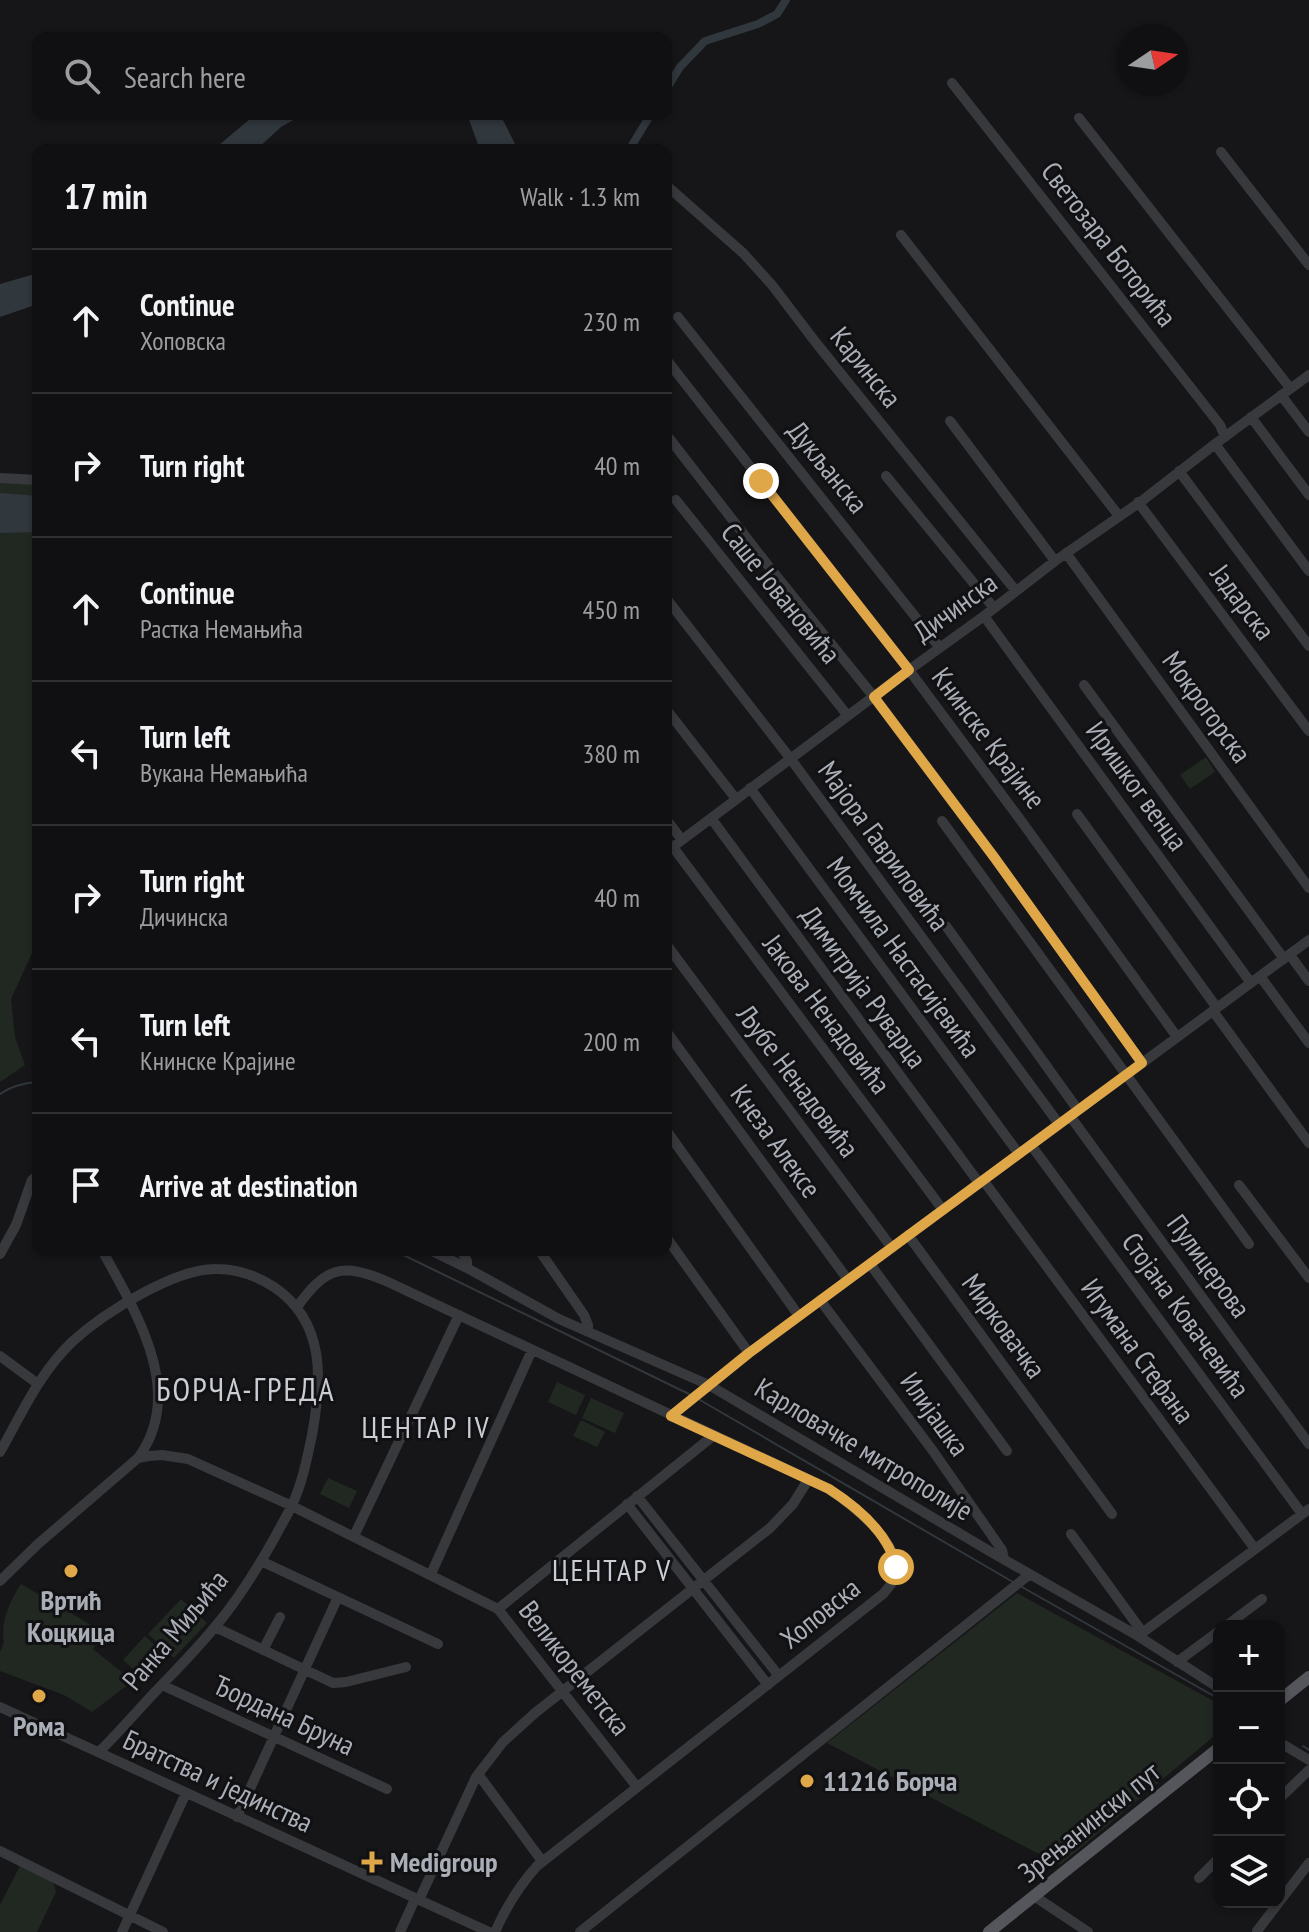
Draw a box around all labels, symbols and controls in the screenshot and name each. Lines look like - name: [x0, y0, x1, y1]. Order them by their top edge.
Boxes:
- north arrow: [1117, 24, 1189, 96]
- search box: [32, 32, 672, 120]
- icon: search: [60, 54, 104, 98]
- text: Search here: [124, 57, 246, 96]
- street label: Светозара Боторића: [1033, 154, 1185, 334]
- text: 17 min: [64, 174, 147, 218]
- text: Walk · 1.3 km: [520, 180, 640, 213]
- text: Continue: [140, 285, 235, 324]
- icon: ahead: [64, 299, 108, 343]
- text: 230 m: [582, 305, 640, 338]
- street label: Каринска: [823, 319, 910, 415]
- text: Хоповска: [140, 324, 226, 357]
- street label: Дукљанска: [780, 413, 877, 520]
- icon: right: [64, 443, 108, 487]
- text: Turn right: [140, 446, 244, 485]
- text: 40 m: [594, 449, 640, 482]
- route end: [743, 463, 779, 499]
- street label: Саше Јовановића: [713, 515, 850, 671]
- street label: Јадарска: [1202, 556, 1284, 647]
- street label: Дичинска: [905, 564, 1004, 649]
- text: Continue: [140, 573, 235, 612]
- icon: ahead: [64, 587, 108, 631]
- text: 450 m: [582, 593, 640, 626]
- text: Растка Немањића: [140, 612, 303, 645]
- street label: Мокрогорска: [1154, 644, 1260, 770]
- street label: Книнске Крајине: [924, 660, 1055, 816]
- street label: Иришког венца: [1078, 714, 1197, 858]
- text: Turn left: [140, 717, 230, 756]
- icon: left: [64, 731, 108, 775]
- text: 380 m: [582, 737, 640, 770]
- street label: Мајора Гавриловића: [810, 753, 959, 938]
- text: Вукана Немањића: [140, 756, 308, 789]
- street label: Момчила Настасијевића: [819, 849, 990, 1064]
- text: Turn right: [140, 861, 244, 900]
- icon: right: [64, 875, 108, 919]
- text: 40 m: [594, 881, 640, 914]
- street label: Димитрија Руварца: [793, 898, 936, 1075]
- text: Дичинска: [140, 900, 228, 933]
- street label: Јакова Ненадовића: [755, 926, 900, 1101]
- street label: Љубе Ненадовића: [728, 996, 868, 1165]
- text: Turn left: [140, 1005, 230, 1044]
- icon: left: [64, 1019, 108, 1063]
- text: 200 m: [582, 1025, 640, 1058]
- text: Книнске Крајине: [140, 1044, 296, 1077]
- street label: Кнеза Алексе: [723, 1077, 830, 1205]
- icon: arrive: [64, 1163, 108, 1207]
- text: Arrive at destination: [140, 1166, 358, 1205]
- street label: Пулицерова: [1159, 1207, 1259, 1325]
- street label: Стојана Ковачевића: [1114, 1225, 1259, 1405]
- street label: Мирковачка: [954, 1266, 1055, 1385]
- street label: Игумана Стефана: [1073, 1271, 1203, 1431]
- street label: Илијашка: [893, 1364, 978, 1463]
- district label: БОРЧА-ГРЕДА: [156, 1368, 336, 1410]
- street label: Карловачке митрополије: [748, 1369, 980, 1528]
- district label: ЦЕНТАР IV: [361, 1407, 491, 1446]
- route start: [878, 1549, 914, 1585]
- district label: ЦЕНТАР V: [552, 1550, 672, 1589]
- marker: Вртић Коцкица: [62, 1562, 80, 1580]
- street label: Ранка Миљића: [114, 1562, 236, 1697]
- street label: Хоповска: [772, 1569, 867, 1656]
- place label: Вртић Коцкица: [27, 1581, 115, 1650]
- street label: Великореметска: [511, 1593, 640, 1743]
- map controls: [1213, 1620, 1285, 1908]
- button: +: [1213, 1620, 1285, 1692]
- street label: Ђордана Бруна: [208, 1666, 361, 1763]
- marker: Рома: [30, 1687, 48, 1705]
- button: −: [1213, 1692, 1285, 1764]
- place label: Рома: [13, 1707, 65, 1744]
- street label: Братства и јединства: [118, 1721, 319, 1841]
- street label: Зрењанински пут: [1010, 1753, 1167, 1890]
- place label: 11216 Борча: [823, 1762, 957, 1799]
- button: locate: [1213, 1764, 1285, 1836]
- marker: 11216 Борча: [798, 1772, 816, 1790]
- button: layers: [1213, 1836, 1285, 1908]
- place label: Medigroup: [390, 1843, 497, 1880]
- marker: Medigroup: [361, 1851, 383, 1873]

